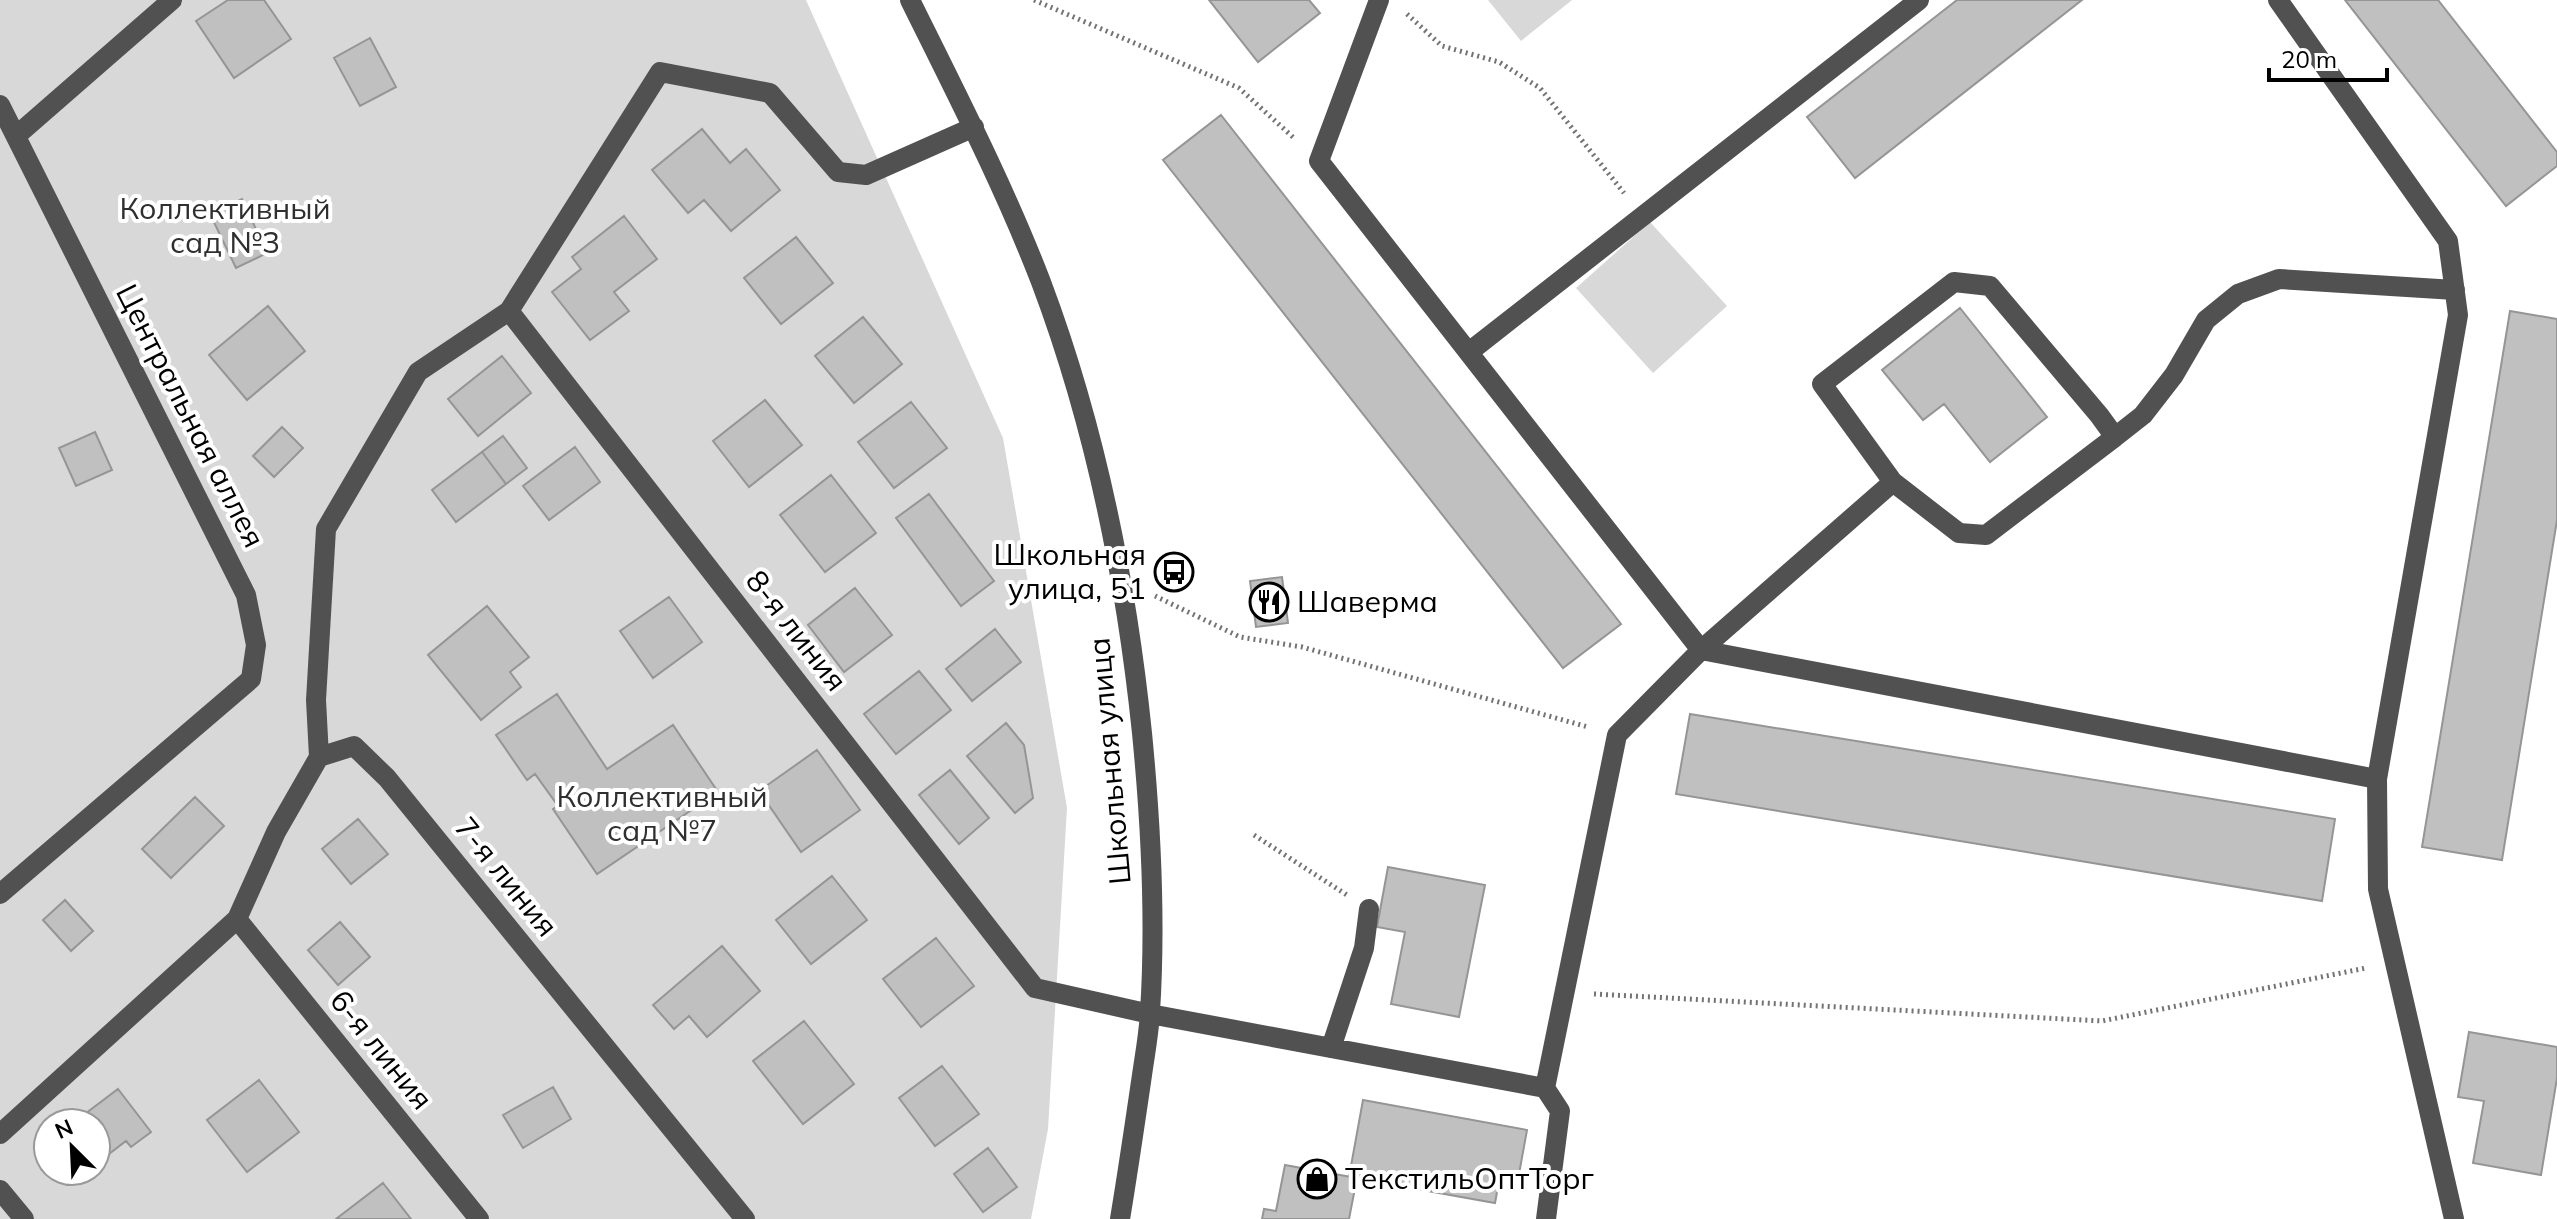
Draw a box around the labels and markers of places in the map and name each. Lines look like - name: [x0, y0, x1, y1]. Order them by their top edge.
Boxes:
- place label: Школьная улица, 51: [993, 535, 1146, 607]
- bus stop icon: Школьная улица, 51: [1153, 551, 1195, 593]
- restaurant icon: Шаверма: [1248, 581, 1290, 623]
- place label: Шаверма: [1297, 582, 1438, 620]
- shop icon: ТекстильОптТорг: [1296, 1158, 1338, 1200]
- place label: ТекстильОптТорг: [1345, 1159, 1594, 1197]

